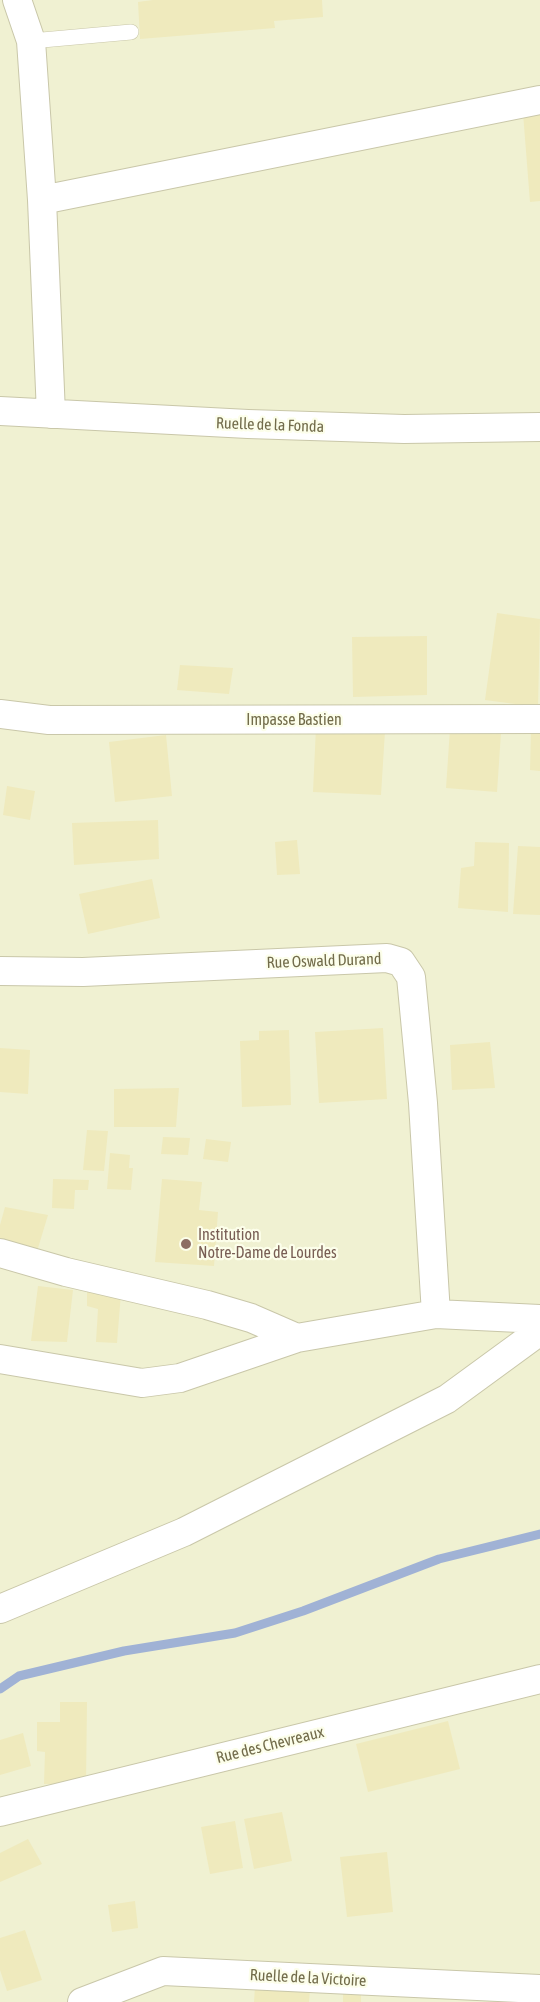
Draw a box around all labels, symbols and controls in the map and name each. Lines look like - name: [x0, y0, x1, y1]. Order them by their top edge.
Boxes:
- street label: Ruelle de la Fonda: [216, 414, 324, 436]
- street label: Impasse Bastien: [246, 710, 342, 730]
- street label: Rue Oswald Durand: [266, 949, 382, 973]
- place label: Institution Notre-Dame de Lourdes: [198, 1225, 337, 1263]
- marker: Institution Notre-Dame de Lourdes: [179, 1237, 193, 1251]
- street label: Rue des Chevreaux: [214, 1722, 326, 1768]
- street label: Ruelle de la Victoire: [249, 1965, 367, 1991]

